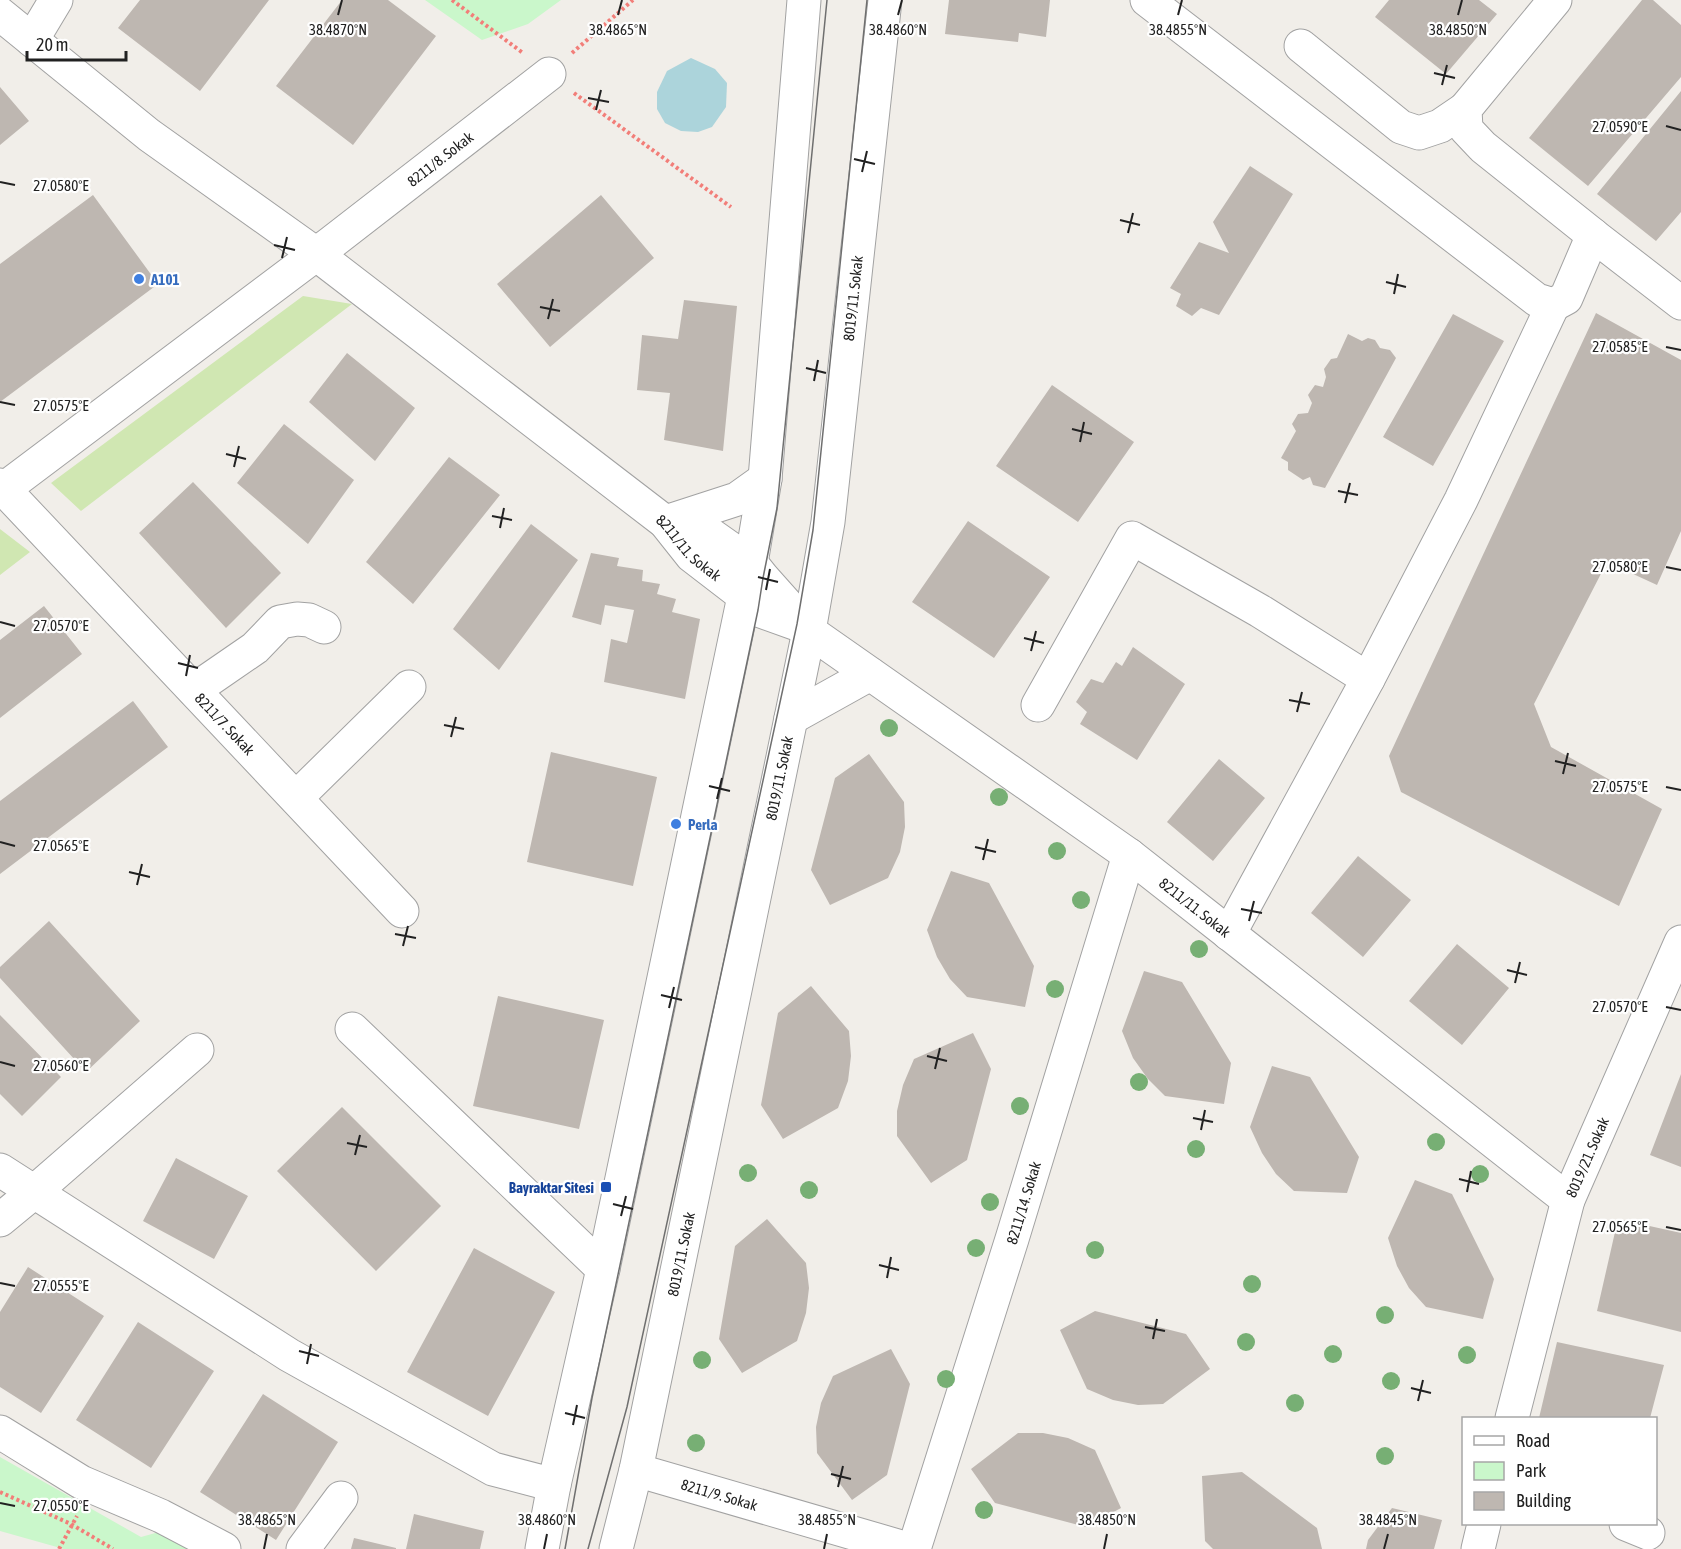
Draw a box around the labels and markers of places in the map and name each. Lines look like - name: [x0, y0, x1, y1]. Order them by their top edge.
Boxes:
- place label: A101: [150, 271, 180, 288]
- marker: A101: [132, 272, 146, 286]
- place label: Perla: [688, 816, 717, 833]
- marker: Perla: [669, 817, 683, 831]
- place label: Bayraktar Sitesi: [509, 1179, 594, 1196]
- marker: Bayraktar Sitesi: [599, 1180, 613, 1194]

